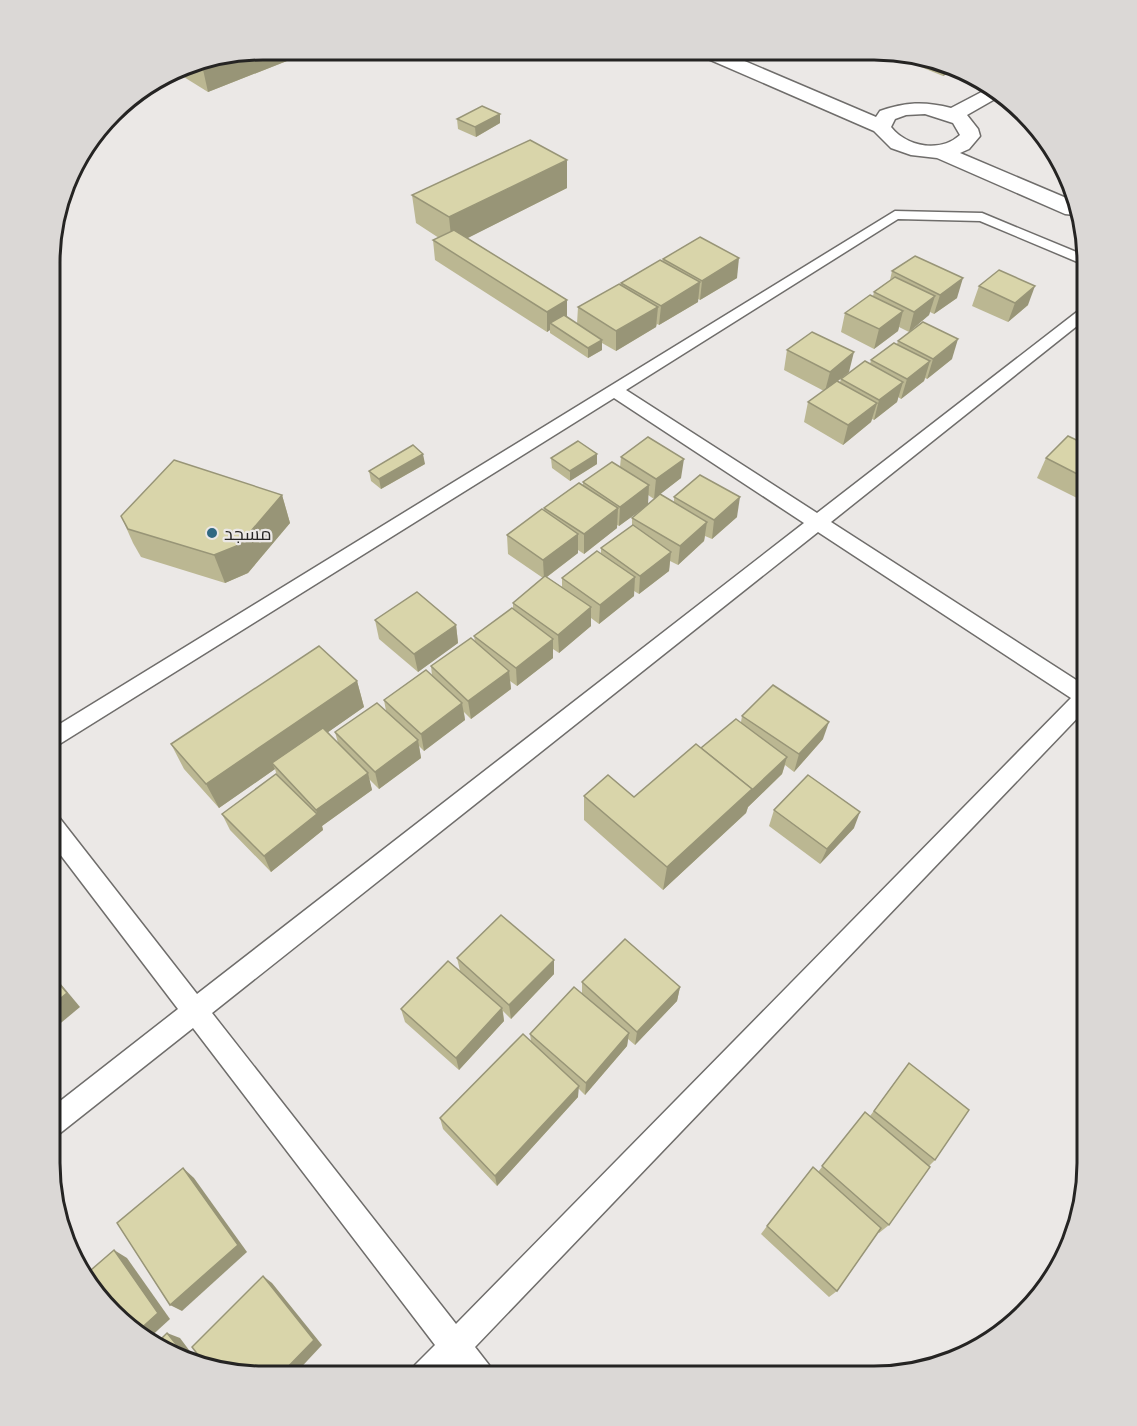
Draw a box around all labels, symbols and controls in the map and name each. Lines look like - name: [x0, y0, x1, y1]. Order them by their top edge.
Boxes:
- place label: مسجد: [224, 523, 272, 544]
- marker: مسجد: [205, 526, 219, 540]

